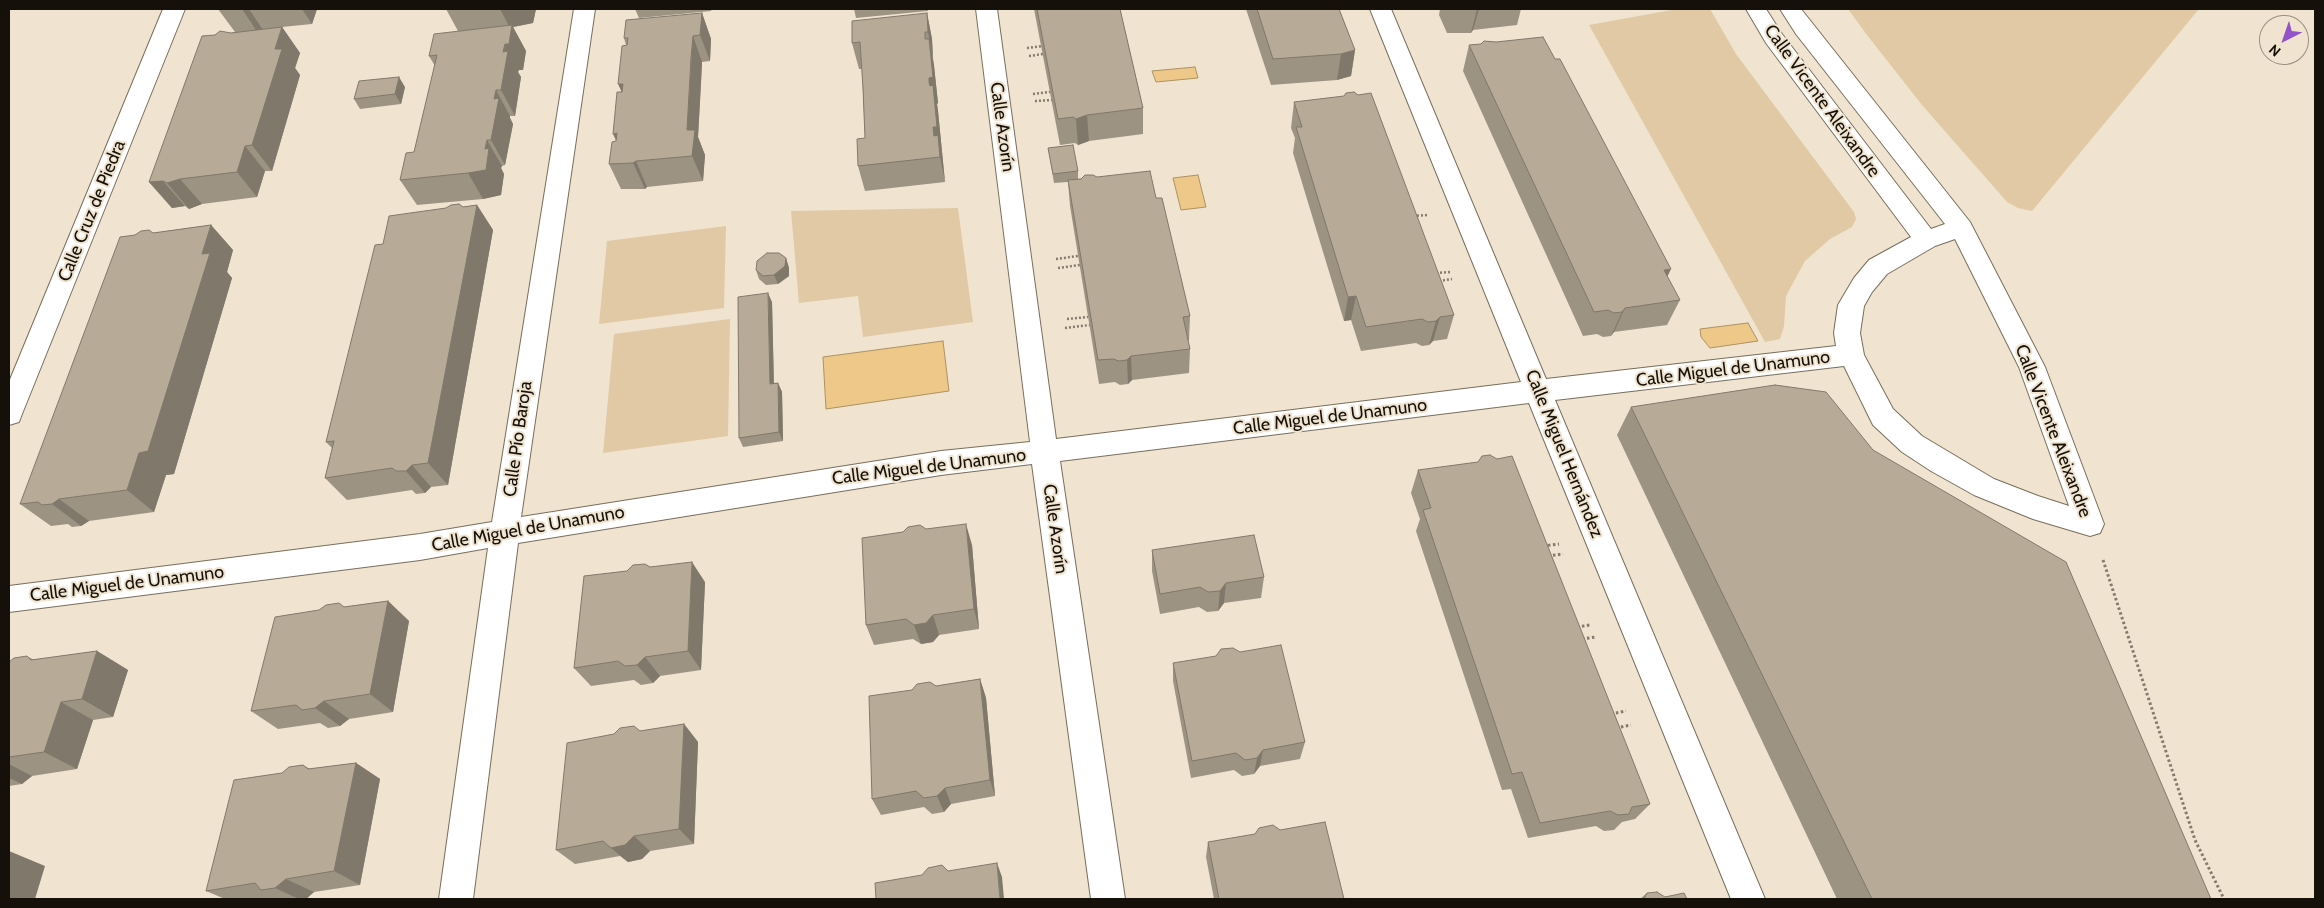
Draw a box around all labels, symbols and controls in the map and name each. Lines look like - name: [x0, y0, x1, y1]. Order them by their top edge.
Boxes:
- north arrow: [2259, 15, 2309, 65]
- street label: Calle Vicente Aleixandre: [1759, 20, 1885, 182]
- text: N: [2265, 41, 2284, 61]
- street label: Calle Azorín: [985, 81, 1019, 173]
- street label: Calle Cruz de Piedra: [54, 137, 130, 285]
- street label: Calle Vicente Aleixandre: [2010, 342, 2096, 520]
- street label: Calle Miguel de Unamuno: [1635, 346, 1831, 392]
- street label: Calle Miguel Hernández: [1520, 367, 1608, 541]
- street label: Calle Pío Baroja: [499, 380, 537, 498]
- street label: Calle Miguel de Unamuno: [1232, 394, 1428, 440]
- street label: Calle Miguel de Unamuno: [831, 444, 1027, 490]
- street label: Calle Azorín: [1038, 483, 1072, 575]
- street label: Calle Miguel de Unamuno: [430, 501, 626, 557]
- street label: Calle Miguel de Unamuno: [29, 561, 225, 607]

